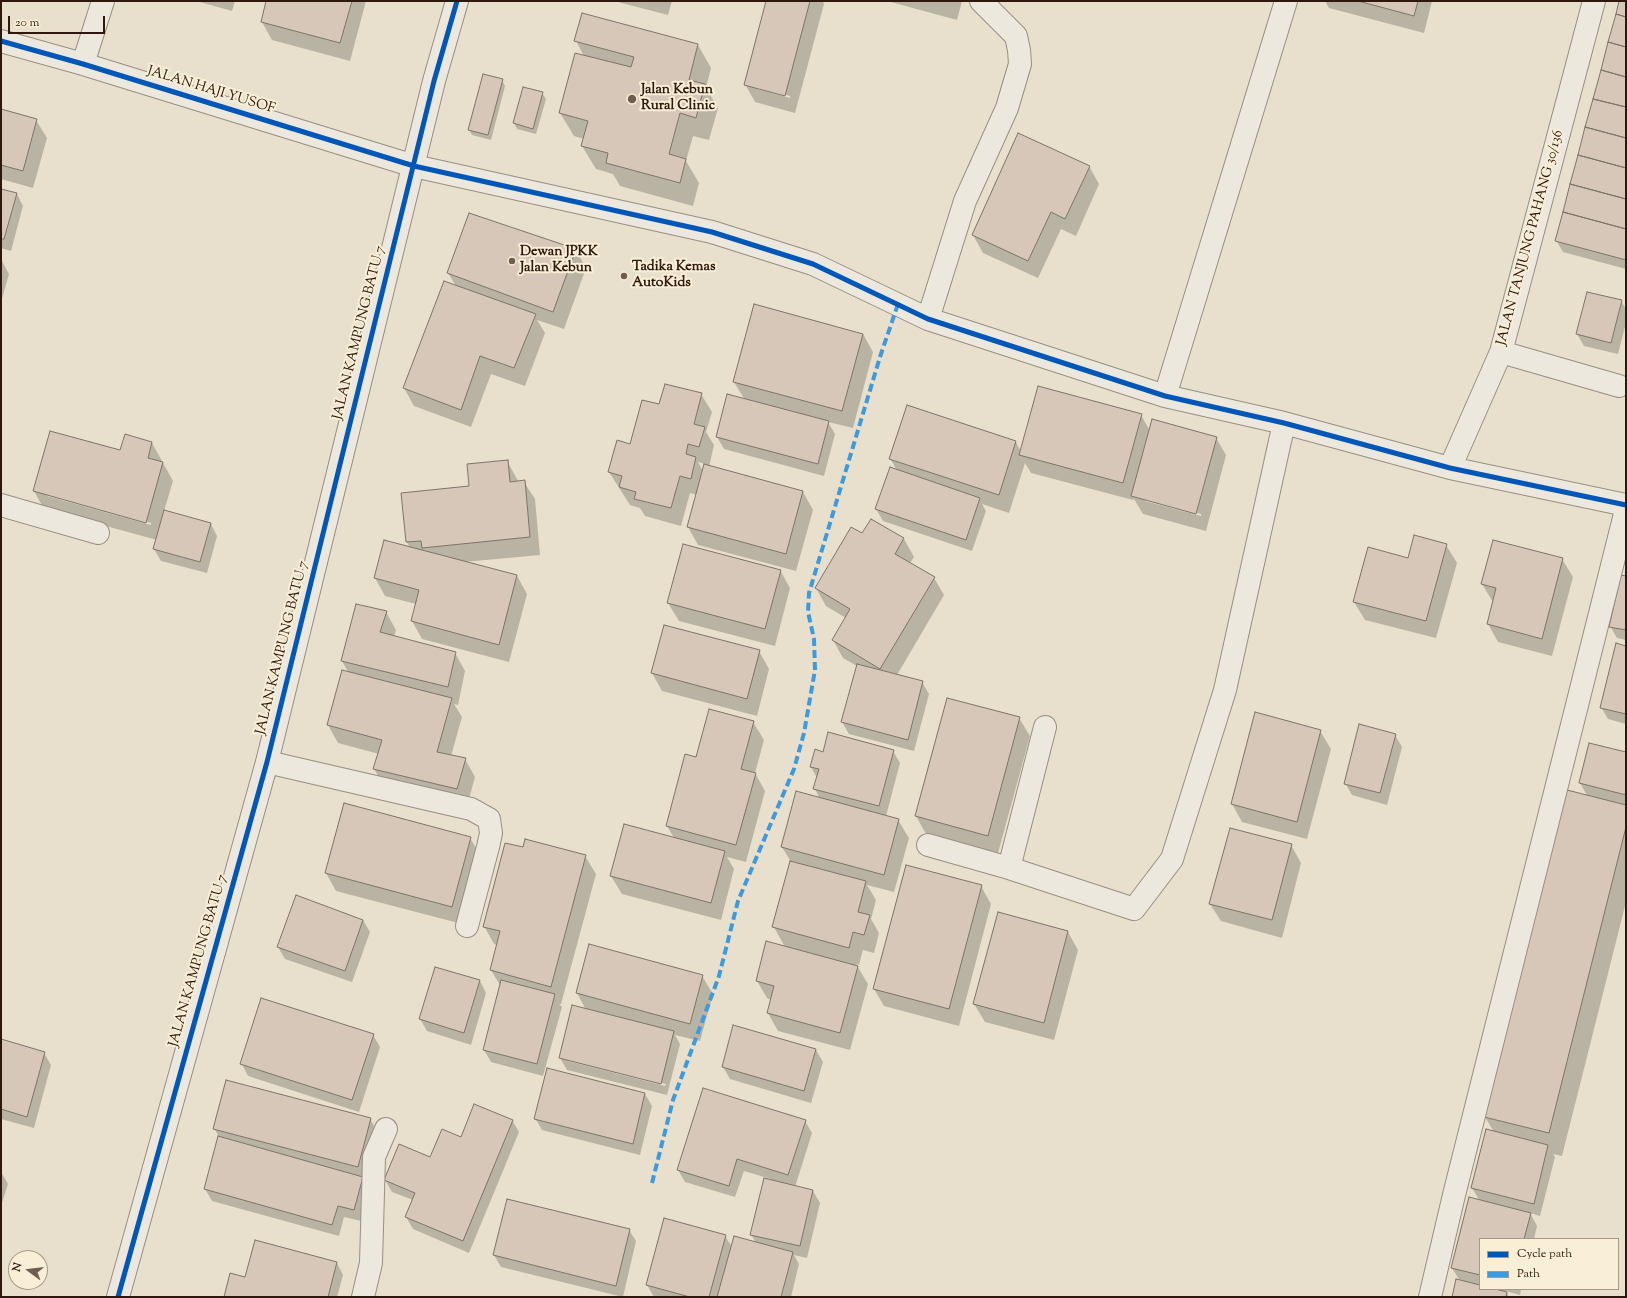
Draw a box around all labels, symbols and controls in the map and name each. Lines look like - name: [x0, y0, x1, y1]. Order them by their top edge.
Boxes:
- scale bar: [10, 8, 107, 34]
- text: 20 m: [15, 14, 39, 32]
- street label: JALAN HAJI YUSOF: [145, 64, 277, 118]
- place label: Jalan Kebun Rural Clinic: [641, 83, 715, 116]
- marker: Jalan Kebun Rural Clinic: [626, 93, 638, 105]
- street label: JALAN TANJUNG PAHANG 30/136: [1494, 128, 1568, 348]
- street label: JALAN KAMPUNG BATU 7: [330, 244, 390, 422]
- place label: Dewan JPKK Jalan Kebun: [520, 245, 598, 278]
- marker: Dewan JPKK Jalan Kebun: [507, 256, 517, 266]
- place label: Tadika Kemas AutoKids: [632, 260, 715, 292]
- marker: Tadika Kemas AutoKids: [619, 271, 629, 281]
- street label: JALAN KAMPUNG BATU 7: [253, 559, 313, 737]
- street label: JALAN KAMPUNG BATU 7: [166, 873, 232, 1049]
- legend: [1479, 1238, 1619, 1290]
- text: Cycle path: [1517, 1245, 1572, 1263]
- north arrow: [8, 1250, 48, 1290]
- text: N: [9, 1261, 26, 1273]
- text: Path: [1517, 1265, 1540, 1283]

